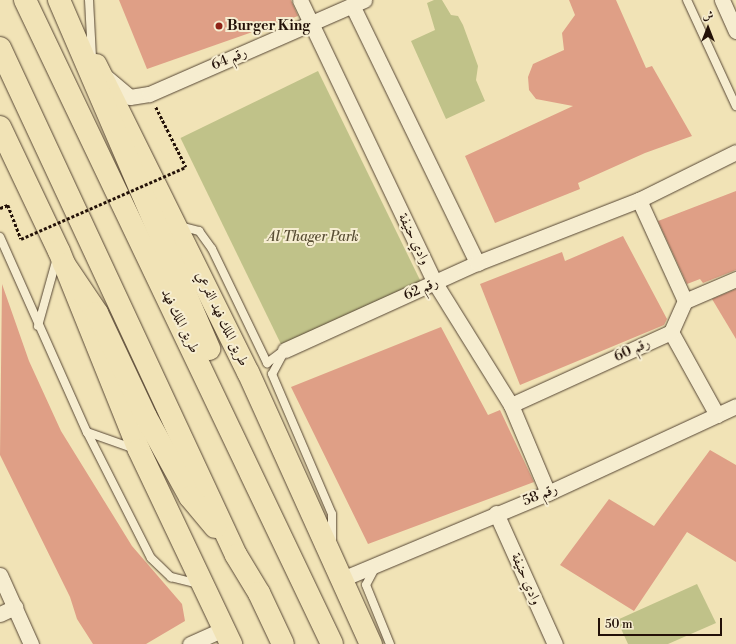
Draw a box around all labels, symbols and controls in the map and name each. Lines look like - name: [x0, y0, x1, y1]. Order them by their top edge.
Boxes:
- north arrow: [688, 8, 728, 48]
- text: ش: [703, 9, 713, 23]
- place label: Burger King: [227, 18, 310, 34]
- marker: Burger King: [214, 21, 224, 31]
- street label: رقم 64: [209, 44, 249, 74]
- street label: وادي حنيفة: [394, 211, 434, 267]
- park label: Al Thager Park: [267, 229, 359, 245]
- street label: طريق الملك فهد الفرعي: [192, 269, 252, 369]
- street label: رقم 62: [401, 274, 441, 304]
- street label: طريق الملك فهد: [157, 286, 203, 356]
- street label: رقم 60: [611, 334, 653, 366]
- street label: رقم 58: [520, 480, 560, 510]
- street label: وادي حنيفة: [507, 550, 545, 608]
- scale bar: [600, 610, 724, 636]
- text: 50 m: [605, 617, 633, 632]

